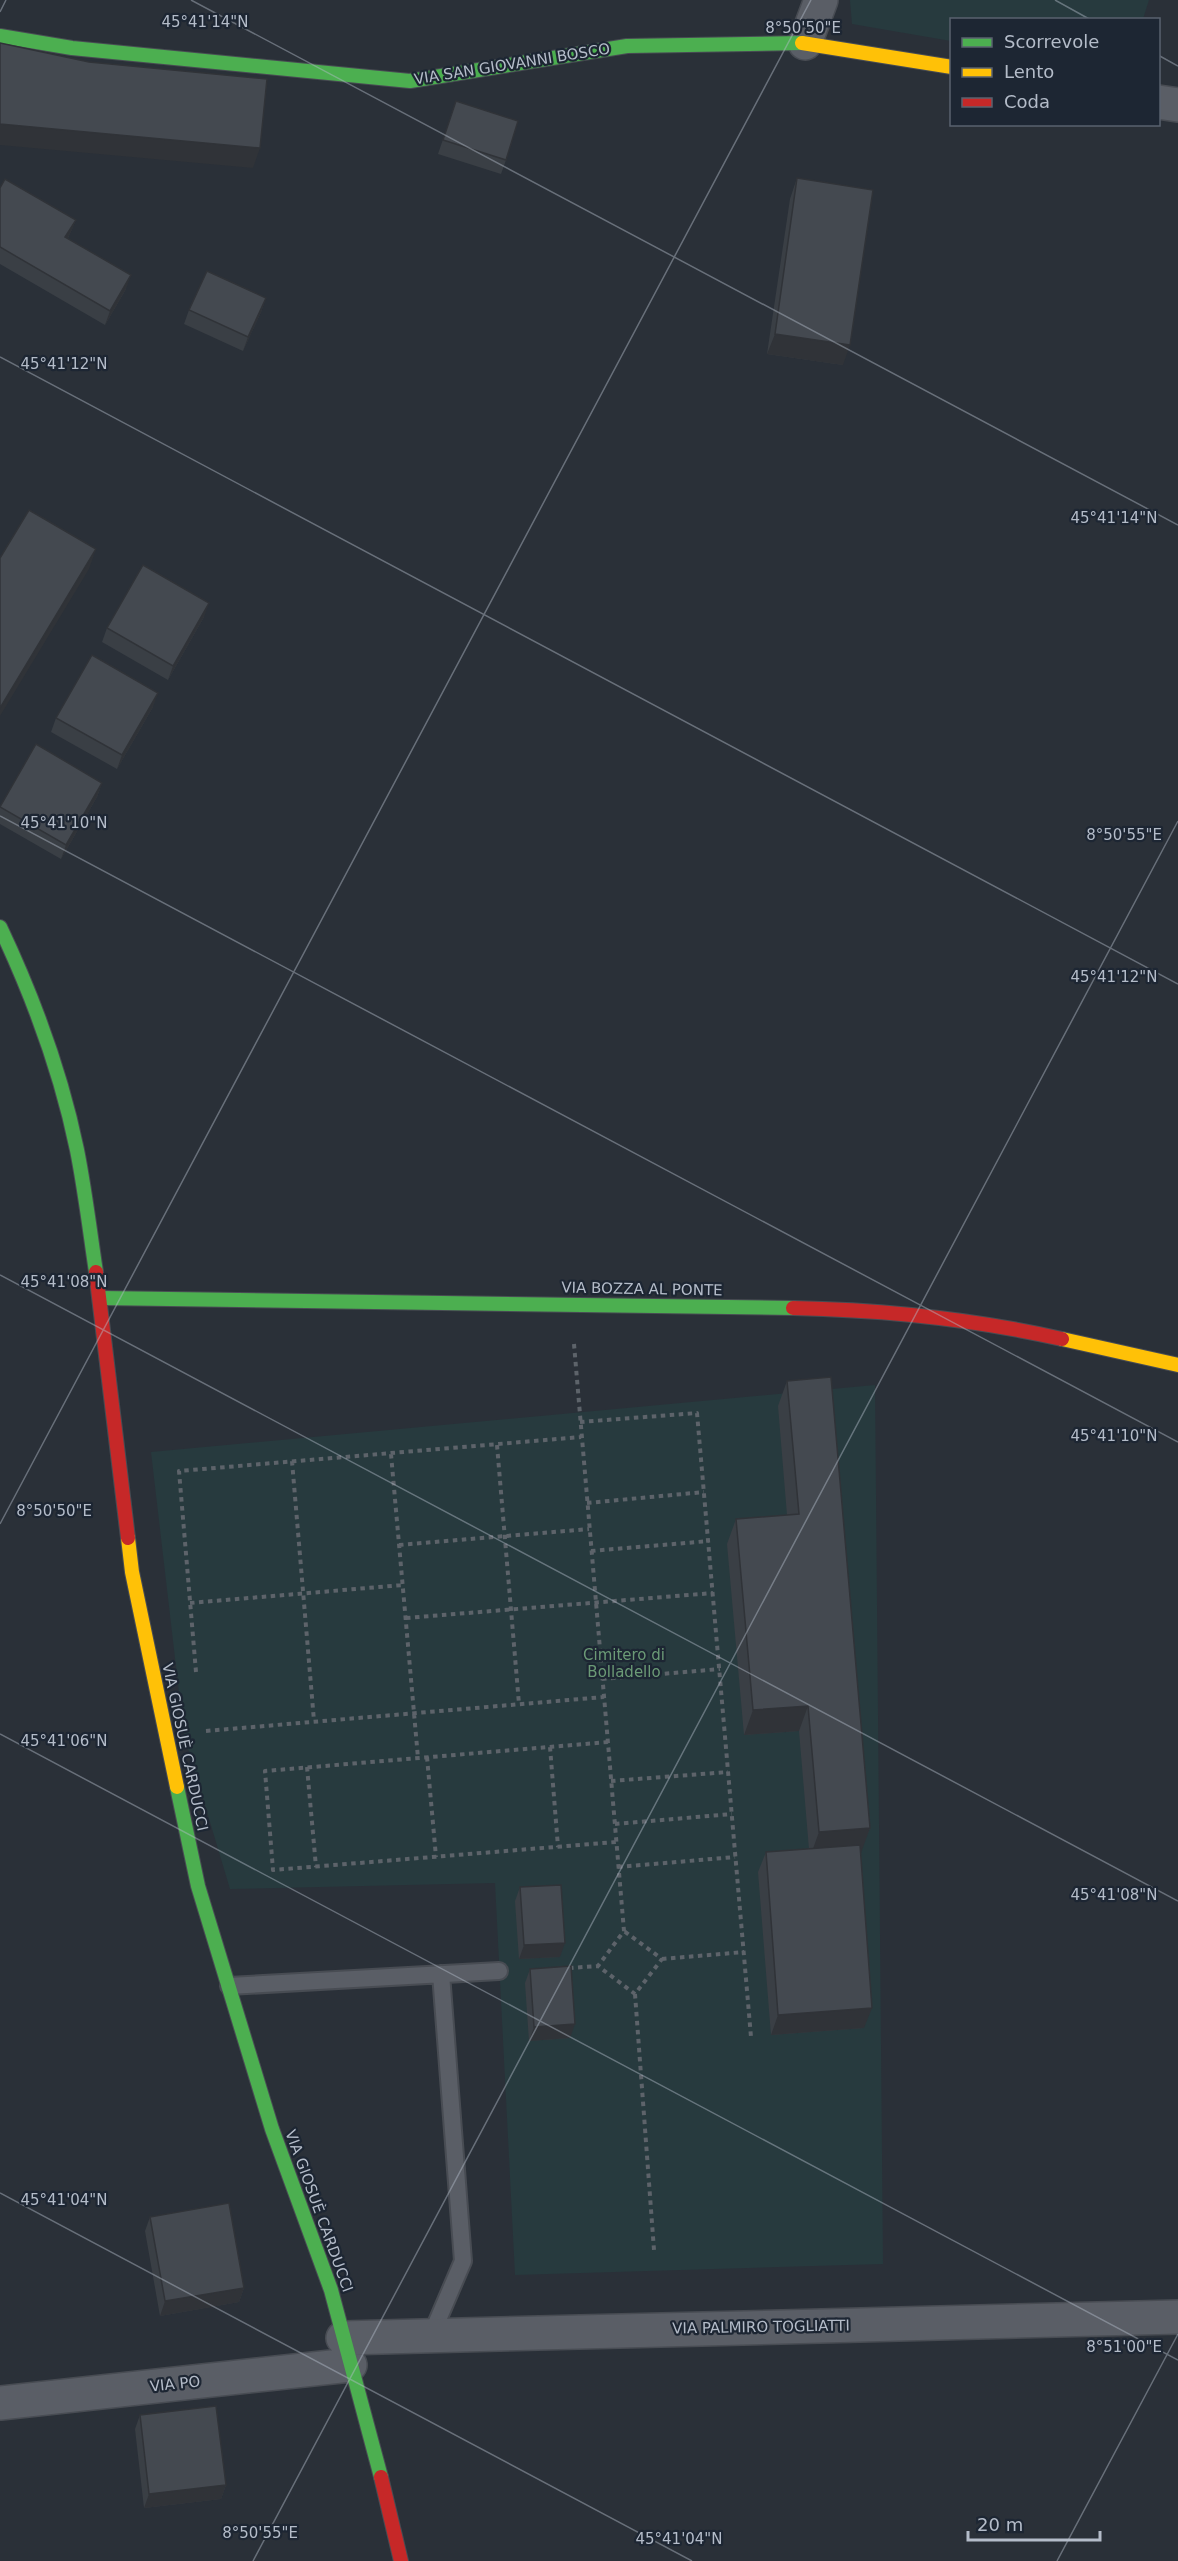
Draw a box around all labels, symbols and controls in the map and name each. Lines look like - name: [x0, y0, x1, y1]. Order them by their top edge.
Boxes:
- text: 45°41'14"N: [161, 13, 249, 31]
- legend: [950, 18, 1160, 126]
- text: 8°50'50"E: [765, 19, 841, 37]
- text: Scorrevole: [1004, 31, 1099, 52]
- street label: VIA SAN GIOVANNI BOSCO: [413, 40, 611, 88]
- text: Lento: [1004, 61, 1054, 82]
- text: Coda: [1004, 91, 1050, 112]
- text: 45°41'12"N: [20, 355, 108, 373]
- text: 45°41'14"N: [1070, 509, 1158, 527]
- text: 45°41'10"N: [20, 814, 108, 832]
- text: 8°50'55"E: [1086, 826, 1162, 844]
- text: 45°41'12"N: [1070, 968, 1158, 986]
- text: 45°41'08"N: [20, 1273, 108, 1291]
- street label: VIA BOZZA AL PONTE: [561, 1279, 723, 1299]
- text: 45°41'10"N: [1070, 1427, 1158, 1445]
- text: 8°50'50"E: [16, 1502, 92, 1520]
- park label: Cimitero di Bolladello: [583, 1646, 665, 1681]
- street label: VIA GIOSUÈ CARDUCCI: [158, 1661, 213, 1833]
- text: 45°41'06"N: [20, 1732, 108, 1750]
- text: 45°41'08"N: [1070, 1886, 1158, 1904]
- street label: VIA GIOSUÈ CARDUCCI: [281, 2127, 358, 2295]
- text: 45°41'04"N: [20, 2191, 108, 2209]
- street label: VIA PALMIRO TOGLIATTI: [672, 2316, 850, 2338]
- text: 8°51'00"E: [1086, 2338, 1162, 2356]
- street label: VIA PO: [149, 2372, 201, 2396]
- scale bar: [968, 2504, 1100, 2542]
- text: 20 m: [977, 2514, 1023, 2535]
- text: 8°50'55"E: [222, 2524, 298, 2542]
- text: 45°41'04"N: [635, 2530, 723, 2548]

